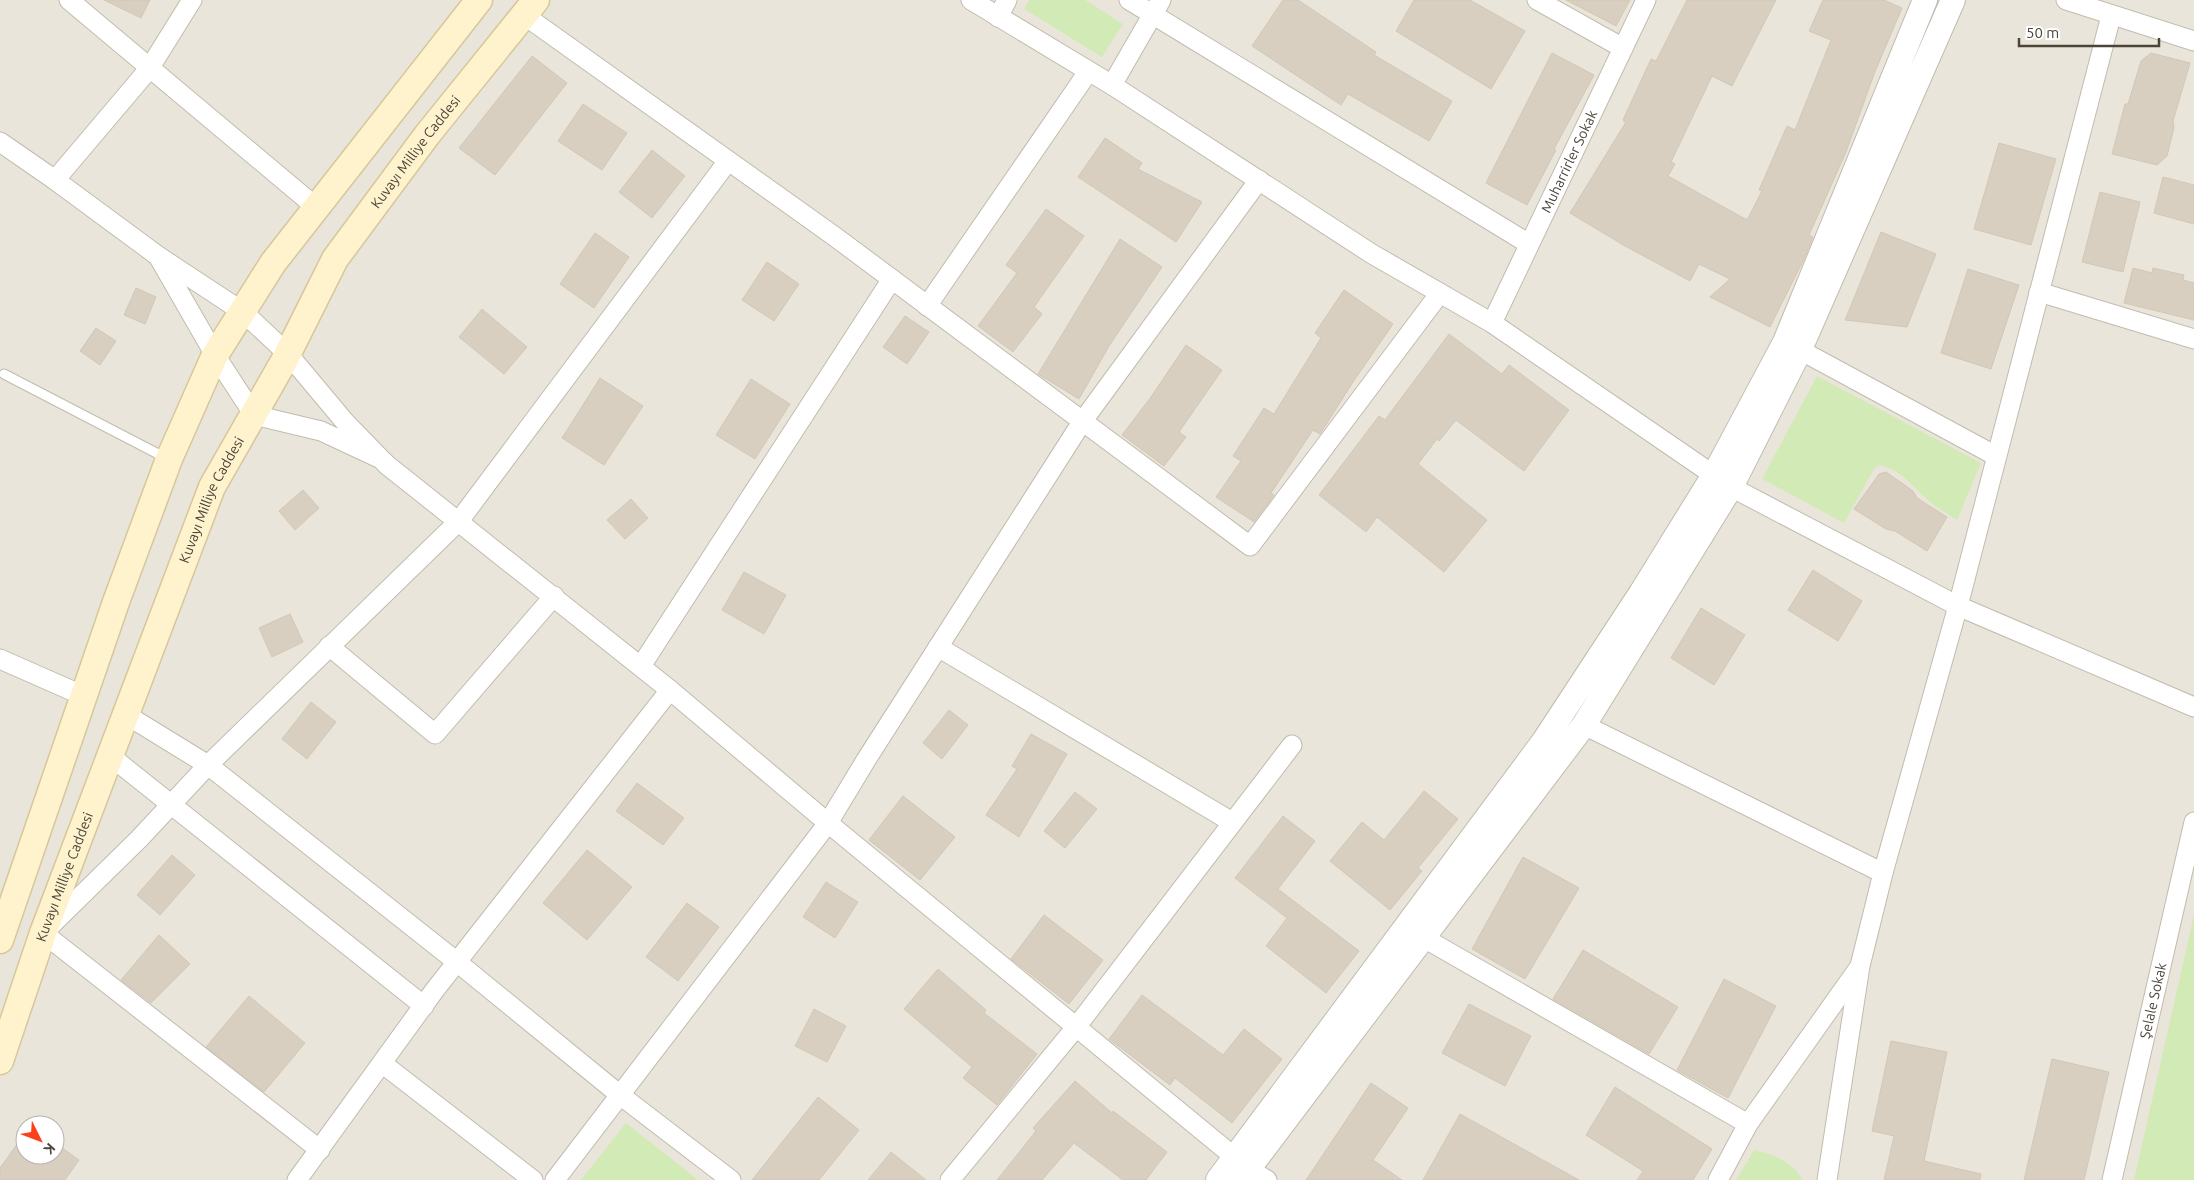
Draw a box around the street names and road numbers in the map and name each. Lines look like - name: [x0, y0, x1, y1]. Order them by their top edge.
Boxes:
- street label: Kuvayı Milliye Caddesi: [367, 93, 463, 211]
- street label: Muharrirler Sokak: [1538, 108, 1600, 215]
- street label: Kuvayı Milliye Caddesi: [176, 434, 247, 565]
- street label: Kuvayı Milliye Caddesi: [33, 810, 96, 944]
- street label: Şelale Sokak: [2137, 961, 2170, 1040]

